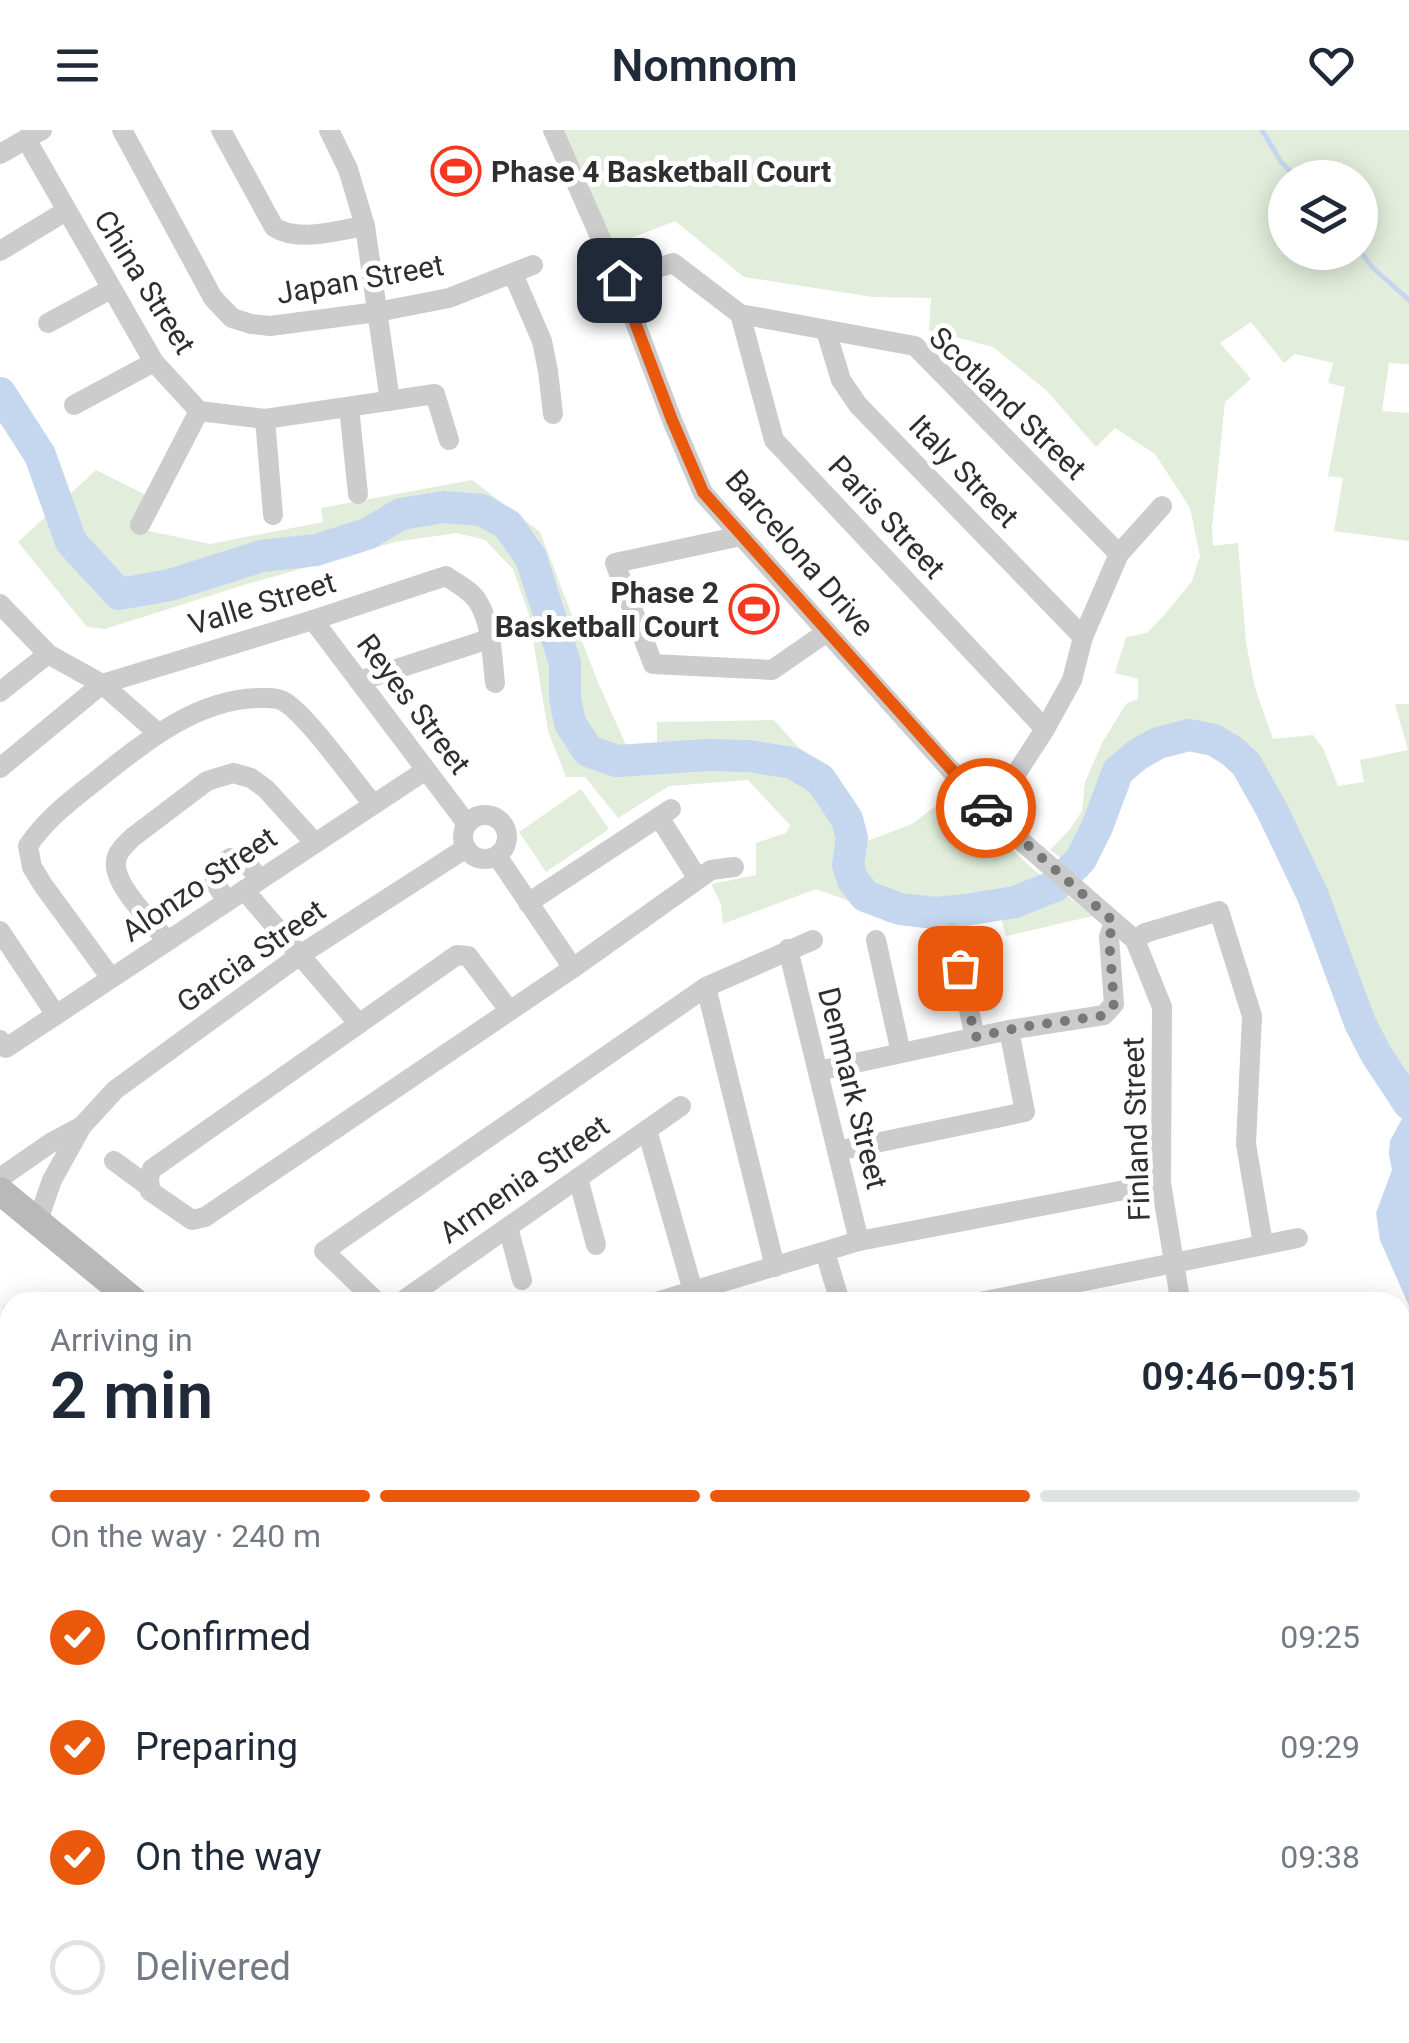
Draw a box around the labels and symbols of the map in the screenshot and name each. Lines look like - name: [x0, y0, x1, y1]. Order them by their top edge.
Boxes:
- sports icon: Phase 4 Basketball Court: [430, 145, 482, 197]
- place label: Phase 4 Basketball Court: [491, 154, 831, 189]
- street label: China Street: [87, 204, 203, 360]
- pin: [577, 238, 662, 323]
- street label: Japan Street: [274, 247, 446, 311]
- street label: Scotland Street: [922, 320, 1094, 486]
- street label: Italy Street: [902, 408, 1026, 534]
- street label: Paris Street: [821, 449, 953, 585]
- street label: Barcelona Drive: [718, 463, 882, 643]
- street label: Valle Street: [184, 564, 340, 642]
- place label: Phase 2 Basketball Court: [495, 575, 719, 644]
- sports icon: Phase 2 Basketball Court: [728, 583, 780, 635]
- street label: Reyes Street: [350, 627, 478, 781]
- courier: [936, 758, 1036, 858]
- street label: Alonzo Street: [115, 819, 283, 949]
- street label: Garcia Street: [170, 892, 332, 1020]
- pin: [918, 926, 1003, 1011]
- street label: Denmark Street: [811, 983, 895, 1193]
- street label: Finland Street: [1115, 1036, 1157, 1222]
- street label: Armenia Street: [433, 1108, 615, 1250]

